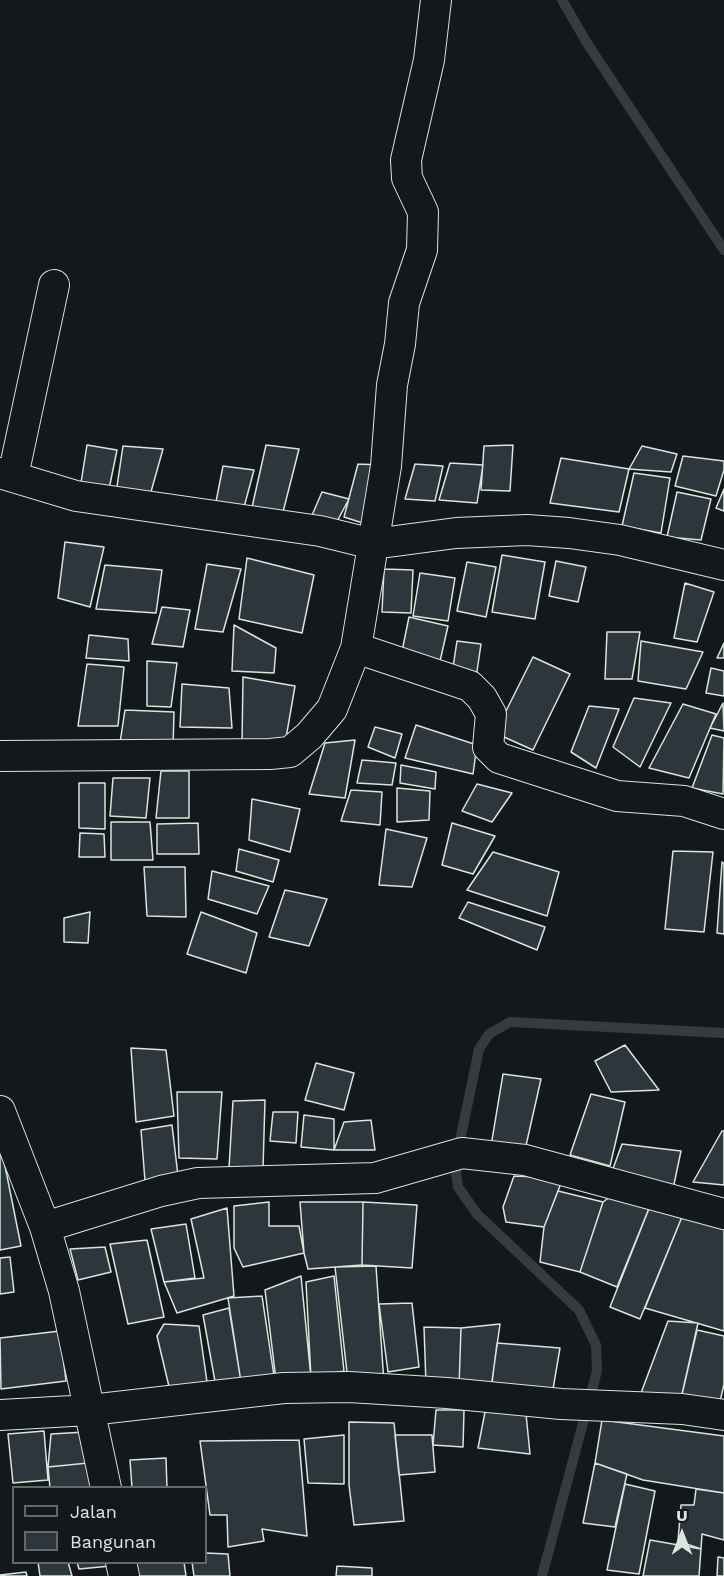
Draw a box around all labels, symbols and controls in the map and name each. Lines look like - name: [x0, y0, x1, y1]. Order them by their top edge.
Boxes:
- legend: [12, 1486, 207, 1564]
- text: Jalan: [70, 1501, 117, 1522]
- north arrow: [652, 1504, 712, 1564]
- text: U: [676, 1506, 688, 1525]
- text: Bangunan: [70, 1531, 156, 1552]

